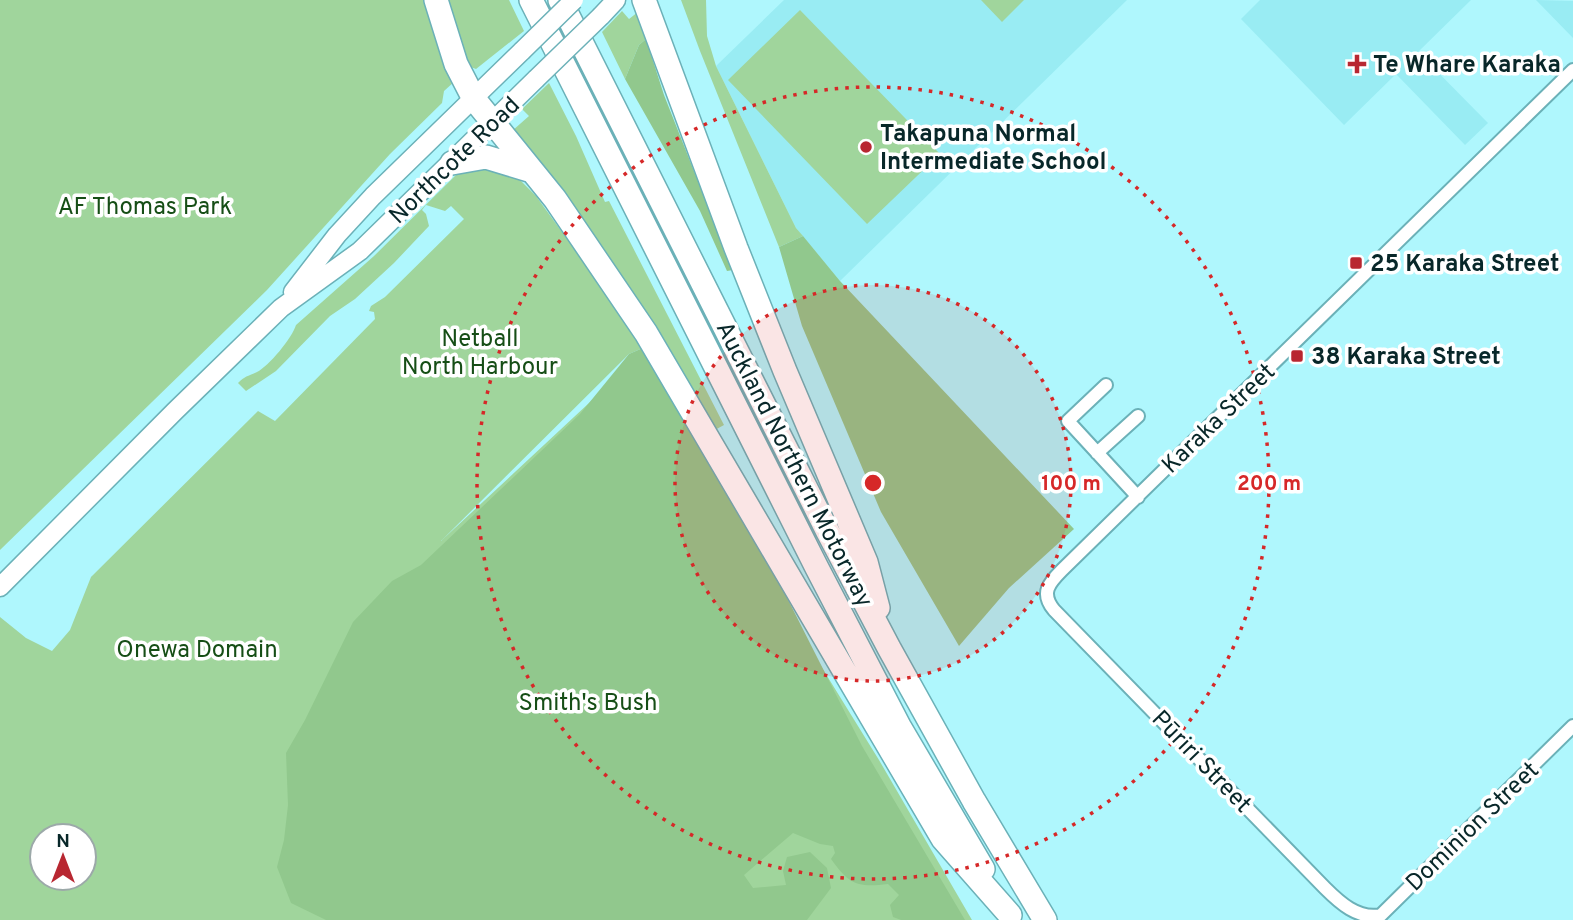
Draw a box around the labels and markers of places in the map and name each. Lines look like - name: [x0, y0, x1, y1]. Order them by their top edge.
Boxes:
- place label: Te Whare Karaka: [1373, 51, 1561, 81]
- marker: Te Whare Karaka: [1347, 54, 1367, 74]
- place label: Takapuna Normal Intermediate School: [880, 120, 1107, 178]
- marker: Takapuna Normal Intermediate School: [858, 139, 874, 155]
- place label: 25 Karaka Street: [1370, 250, 1560, 280]
- marker: 25 Karaka Street: [1348, 255, 1364, 271]
- place label: 38 Karaka Street: [1311, 343, 1501, 373]
- marker: 38 Karaka Street: [1289, 348, 1305, 364]
- centre of rings: [861, 471, 885, 495]

